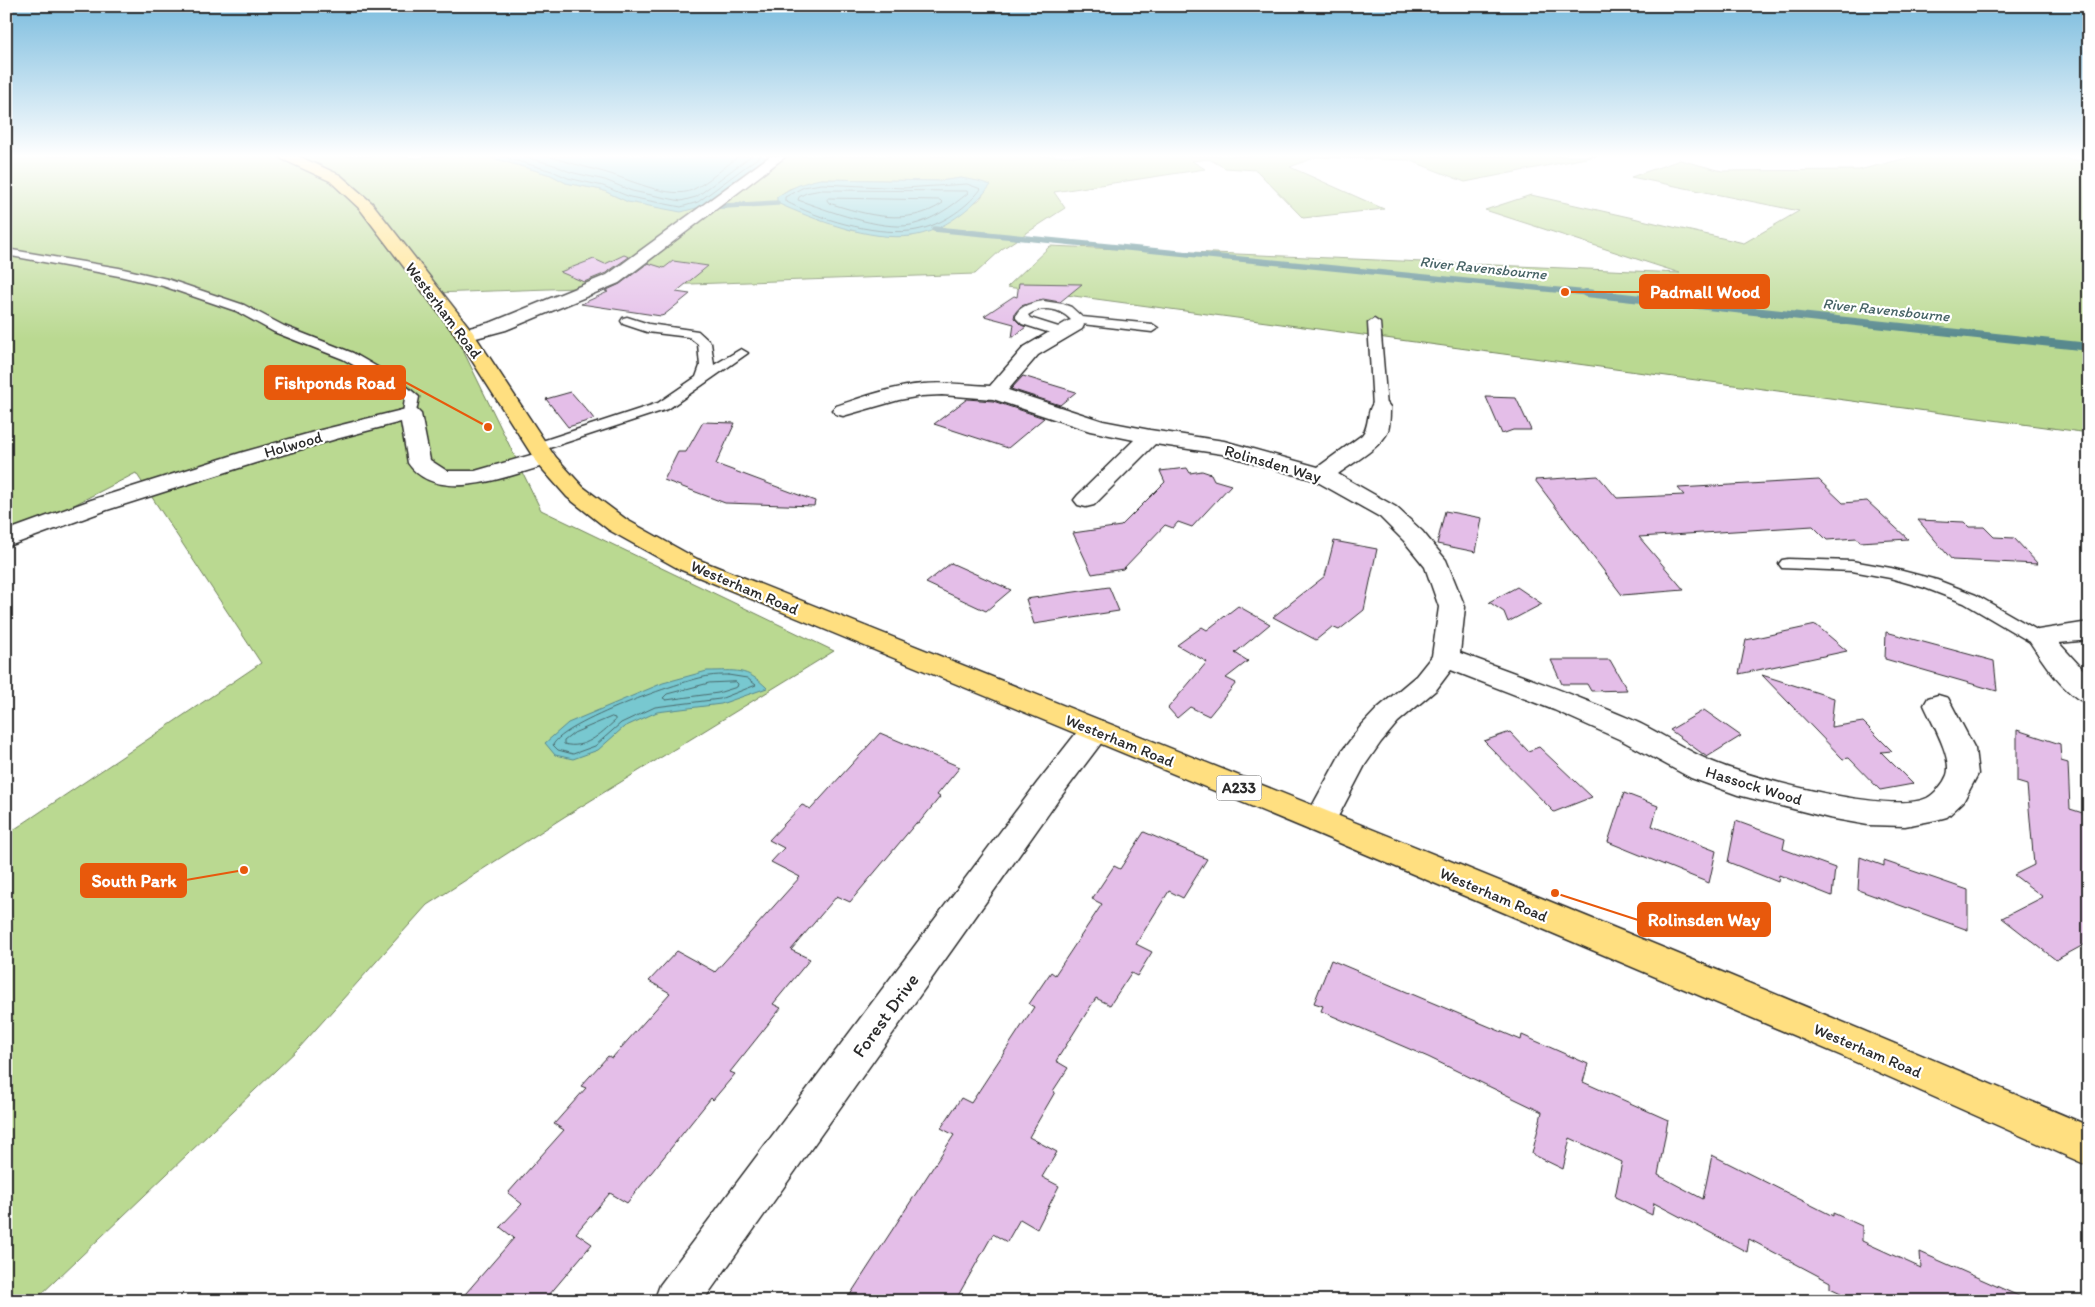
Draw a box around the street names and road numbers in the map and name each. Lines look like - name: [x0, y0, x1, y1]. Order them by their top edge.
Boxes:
- street label: Westerham Road: [401, 258, 486, 362]
- street label: Holwood: [262, 427, 325, 462]
- street label: Rolinsden Way: [1222, 441, 1324, 486]
- street label: Westerham Road: [688, 556, 802, 619]
- street label: Westerham Road: [1063, 710, 1177, 771]
- street label: Hassock Wood: [1703, 762, 1805, 809]
- road number: A233: [1216, 776, 1262, 800]
- street label: Westerham Road: [1437, 863, 1551, 926]
- street label: Forest Drive: [847, 969, 924, 1062]
- street label: Westerham Road: [1811, 1019, 1925, 1082]

